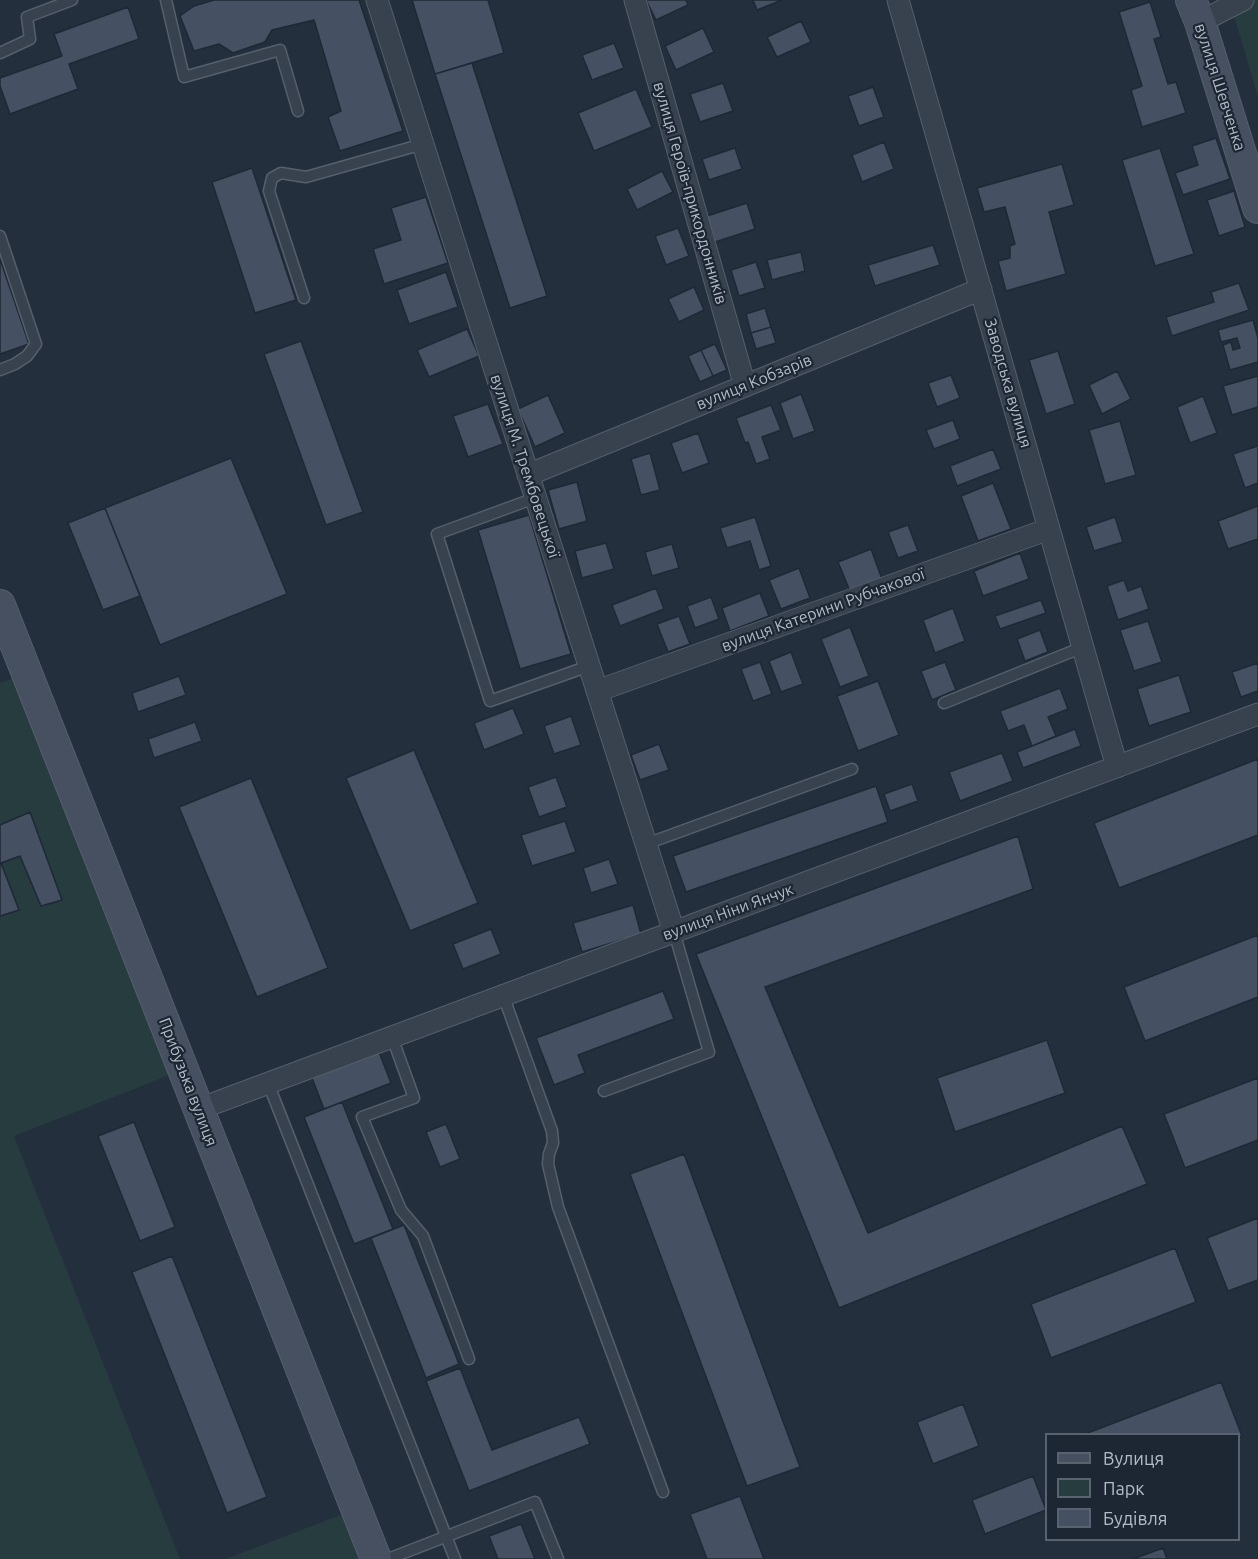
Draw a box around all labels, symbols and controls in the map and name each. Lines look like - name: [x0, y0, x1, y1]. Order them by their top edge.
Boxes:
- street label: вулиця Шевченка: [1190, 21, 1250, 153]
- street label: вулиця Героїв-прикордонників: [649, 80, 731, 306]
- street label: Заводська вулиця: [980, 316, 1036, 450]
- street label: вулиця Кобзарів: [693, 350, 815, 414]
- street label: вулиця М. Трембовецької: [486, 372, 564, 560]
- street label: вулиця Катерини Рубчакової: [719, 564, 927, 656]
- street label: вулиця Ніни Янчук: [660, 879, 796, 945]
- street label: Прибузька вулиця: [155, 1015, 221, 1149]
- legend: [1045, 1433, 1240, 1541]
- text: Вулиця: [1103, 1448, 1164, 1468]
- text: Парк: [1103, 1478, 1144, 1498]
- text: Будівля: [1103, 1508, 1168, 1528]

